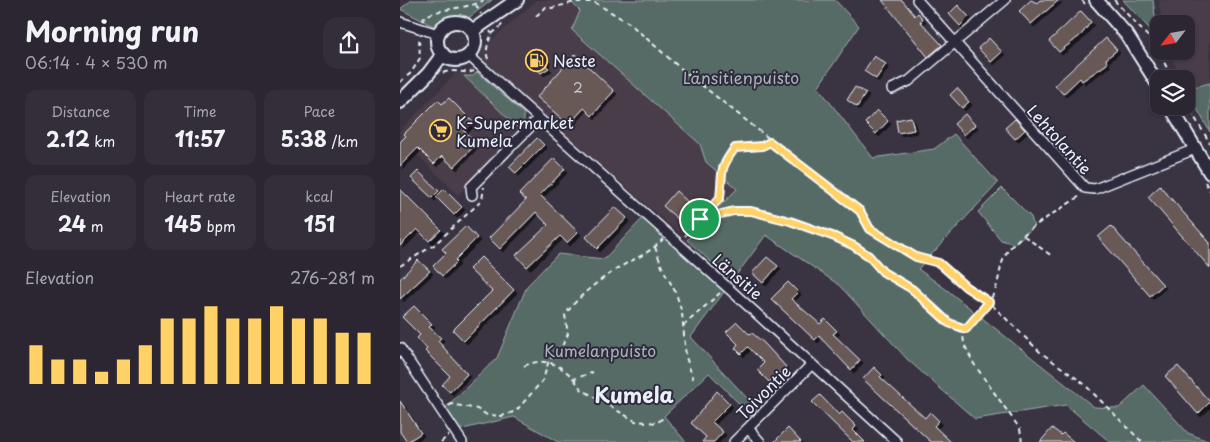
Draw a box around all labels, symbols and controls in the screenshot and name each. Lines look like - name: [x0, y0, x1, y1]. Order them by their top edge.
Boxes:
- text: Morning run: [25, 9, 199, 52]
- north arrow: [1150, 15, 1195, 60]
- map controls: [1150, 15, 1195, 115]
- button: share: [323, 17, 375, 69]
- fuel station icon: Neste: [525, 48, 549, 72]
- place label: Neste: [553, 48, 596, 72]
- text: 06:14 · 4 × 530 m: [25, 50, 168, 74]
- park label: Länsitienpuisto: [683, 65, 799, 89]
- button: layers: [1150, 70, 1195, 115]
- house number: 2: [573, 77, 583, 98]
- street label: Lehtolantie: [1022, 99, 1098, 179]
- text: Distance: [51, 101, 110, 122]
- text: Time: [183, 101, 217, 122]
- text: Pace: [304, 101, 335, 122]
- place label: K-Supermarket Kumela: [456, 110, 574, 152]
- supermarket icon: K-Supermarket Kumela: [428, 119, 452, 143]
- text: 2.12: [46, 122, 90, 154]
- text: 11:57: [175, 122, 225, 154]
- text: 5:38: [280, 122, 327, 154]
- text: km: [90, 131, 115, 152]
- text: /km: [327, 131, 358, 152]
- text: Elevation: [50, 186, 111, 207]
- text: Heart rate: [165, 186, 235, 207]
- text: kcal: [305, 186, 333, 207]
- pin: [679, 198, 721, 240]
- icon: arrive: [686, 205, 714, 233]
- text: 24: [58, 207, 86, 239]
- text: 145: [164, 207, 202, 239]
- text: 151: [304, 207, 335, 239]
- text: m: [86, 216, 103, 237]
- text: bpm: [202, 216, 236, 237]
- street label: Länsitie: [708, 247, 768, 305]
- text: Elevation: [25, 265, 94, 289]
- text: 276–281 m: [290, 265, 375, 289]
- park label: Kumelanpuisto: [544, 338, 656, 362]
- street label: Toivontie: [730, 359, 796, 425]
- district label: Kumela: [594, 378, 674, 410]

